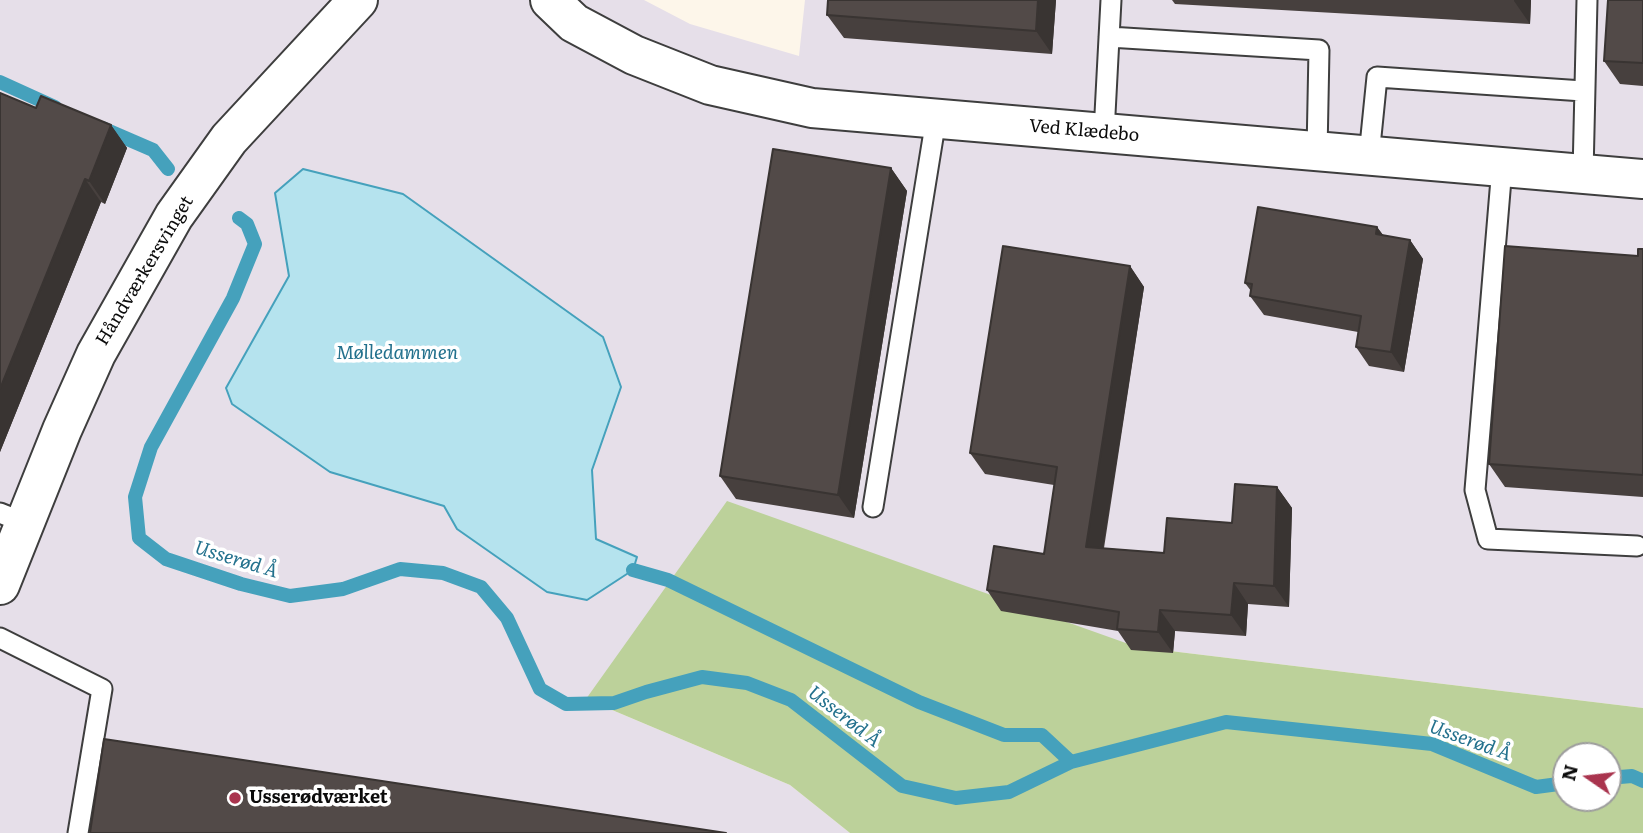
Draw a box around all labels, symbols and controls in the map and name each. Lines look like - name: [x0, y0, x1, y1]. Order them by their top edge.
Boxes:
- street label: Ved Klædebo: [1028, 115, 1140, 147]
- street label: Håndværkersvinget: [92, 192, 198, 350]
- water label: Mølledammen: [336, 342, 458, 364]
- water label: Usserød Å: [192, 537, 280, 583]
- water label: Usserød Å: [803, 682, 885, 752]
- water label: Usserød Å: [1426, 716, 1514, 766]
- north arrow: [1552, 742, 1622, 812]
- text: N: [1553, 761, 1584, 784]
- place label: Usserødværket: [249, 787, 388, 809]
- marker: Usserødværket: [227, 790, 243, 806]

